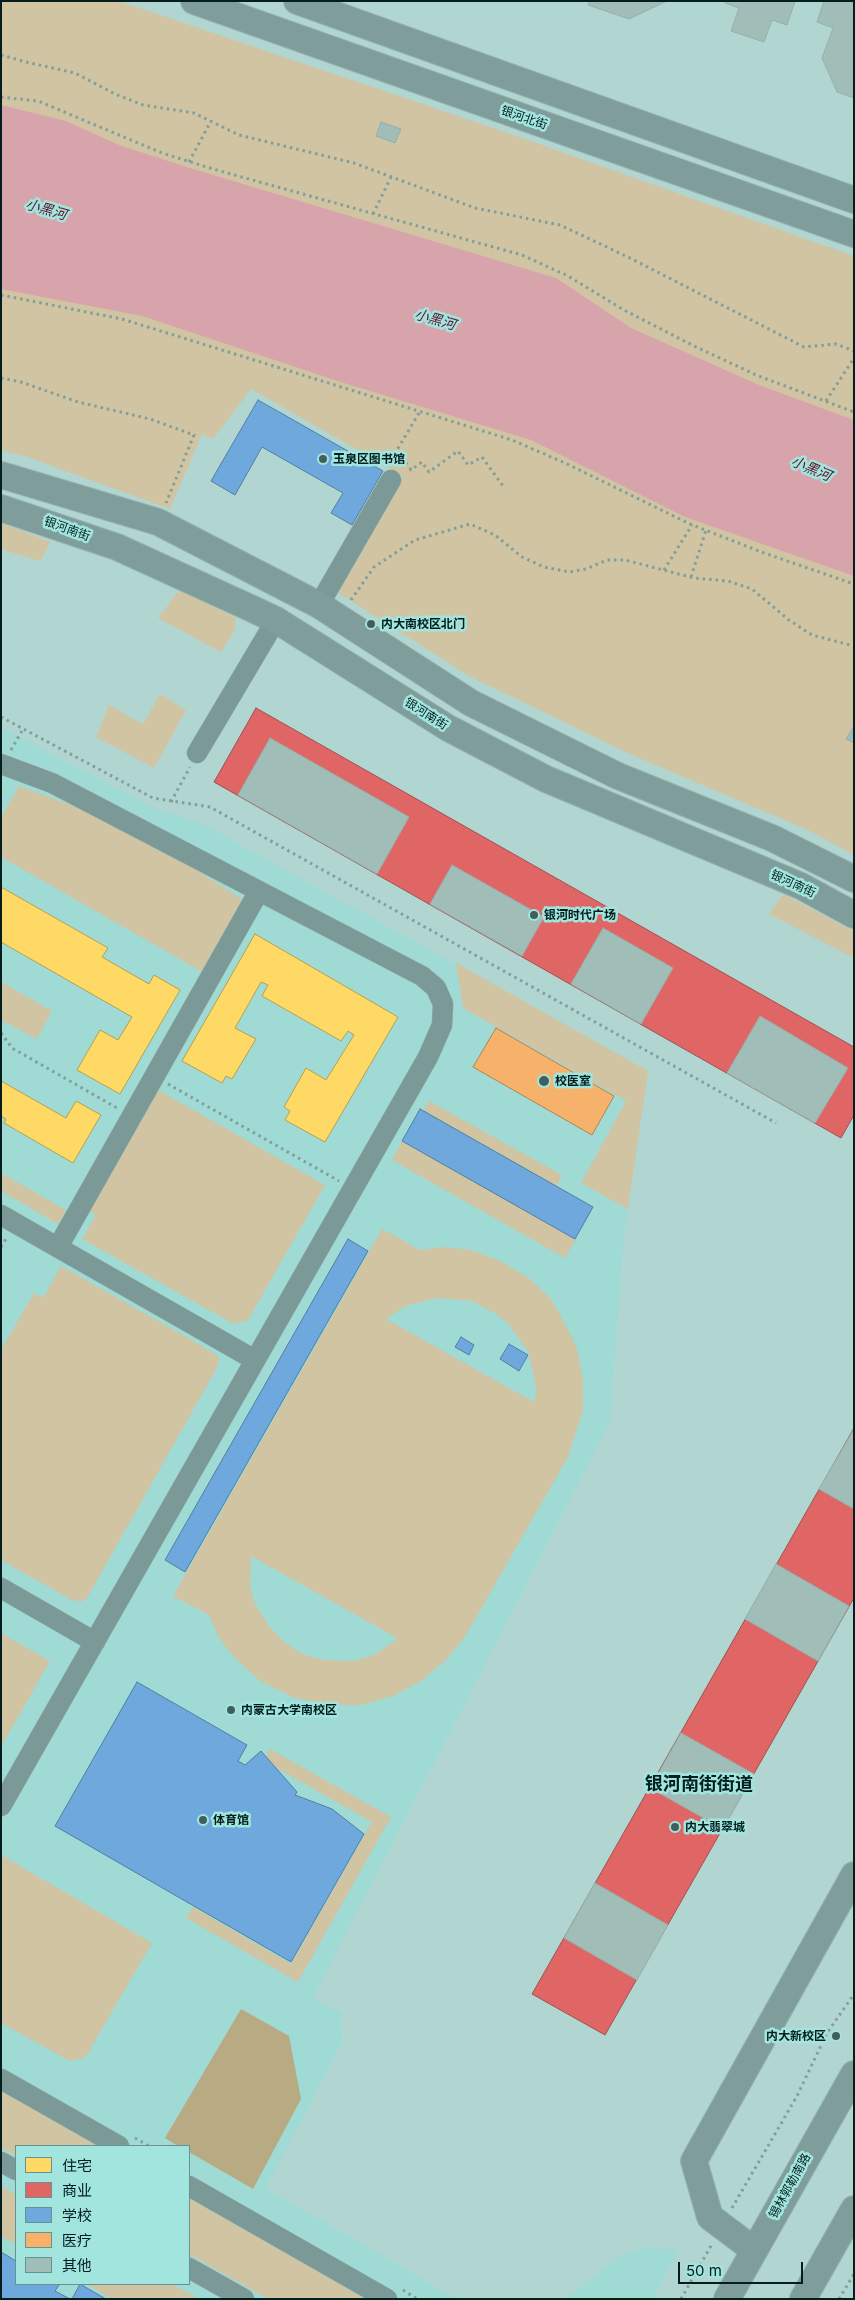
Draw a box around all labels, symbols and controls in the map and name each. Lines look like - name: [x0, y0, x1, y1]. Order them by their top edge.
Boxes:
- street label: 银河北街: [499, 103, 549, 133]
- water label: 小黑河: [23, 196, 69, 224]
- water label: 小黑河: [412, 306, 458, 334]
- place label: 玉泉区图书馆: [333, 452, 405, 466]
- marker: 玉泉区图书馆: [317, 453, 329, 465]
- water label: 小黑河: [788, 453, 834, 485]
- street label: 银河南街: [42, 514, 92, 544]
- place label: 内大南校区北门: [381, 617, 465, 631]
- marker: 内大南校区北门: [365, 618, 377, 630]
- street label: 银河南街: [402, 695, 450, 733]
- street label: 银河南街: [768, 867, 818, 901]
- place label: 银河时代广场: [544, 908, 616, 922]
- marker: 银河时代广场: [528, 909, 540, 921]
- marker: 校医室: [537, 1074, 551, 1088]
- place label: 校医室: [555, 1074, 591, 1088]
- place label: 内蒙古大学南校区: [241, 1703, 337, 1717]
- marker: 内蒙古大学南校区: [225, 1704, 237, 1716]
- district label: 银河南街街道: [645, 1774, 753, 1796]
- place label: 体育馆: [213, 1813, 249, 1827]
- marker: 体育馆: [197, 1814, 209, 1826]
- place label: 内大翡翠城: [685, 1820, 745, 1834]
- marker: 内大翡翠城: [669, 1821, 681, 1833]
- place label: 内大新校区: [766, 2029, 826, 2043]
- marker: 内大新校区: [830, 2030, 842, 2042]
- legend: [15, 2145, 190, 2285]
- street label: 锡林郭勒南路: [766, 2151, 814, 2221]
- text: 住宅: [62, 2156, 92, 2175]
- text: 商业: [62, 2181, 92, 2200]
- text: 学校: [62, 2206, 92, 2225]
- text: 医疗: [62, 2231, 92, 2250]
- scale bar: [680, 2252, 805, 2284]
- text: 其他: [62, 2256, 92, 2275]
- text: 50 m: [686, 2261, 722, 2280]

